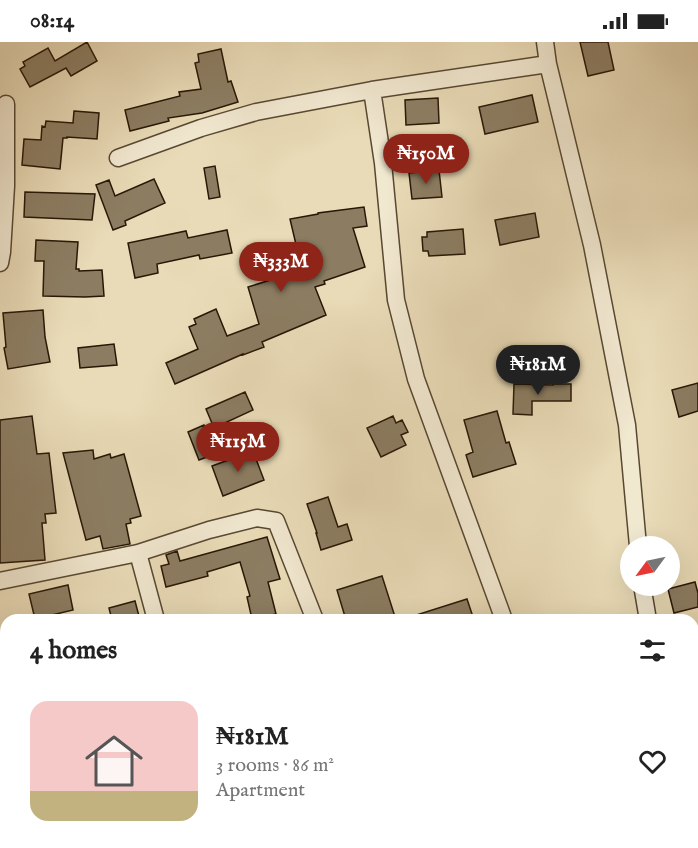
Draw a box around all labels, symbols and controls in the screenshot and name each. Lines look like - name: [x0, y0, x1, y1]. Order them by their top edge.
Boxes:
- text: 08:14: [30, 7, 74, 35]
- pin: ₦150M: [384, 134, 468, 185]
- text: ₦150M: [397, 141, 455, 166]
- pin: ₦333M: [239, 242, 323, 293]
- text: ₦333M: [253, 249, 309, 274]
- pin: ₦181M: [496, 345, 580, 396]
- text: ₦181M: [510, 352, 566, 377]
- pin: ₦115M: [196, 422, 280, 473]
- text: ₦115M: [210, 429, 266, 454]
- north arrow: [620, 536, 680, 596]
- map controls: [620, 536, 680, 596]
- text: 4 homes: [30, 634, 117, 667]
- icon: filters: [636, 634, 669, 667]
- text: ₦181M: [216, 720, 289, 753]
- icon: home: [78, 725, 150, 797]
- icon: heart: [636, 745, 669, 778]
- text: 3 rooms · 86 m²: [216, 753, 334, 778]
- text: Apartment: [216, 778, 305, 803]

